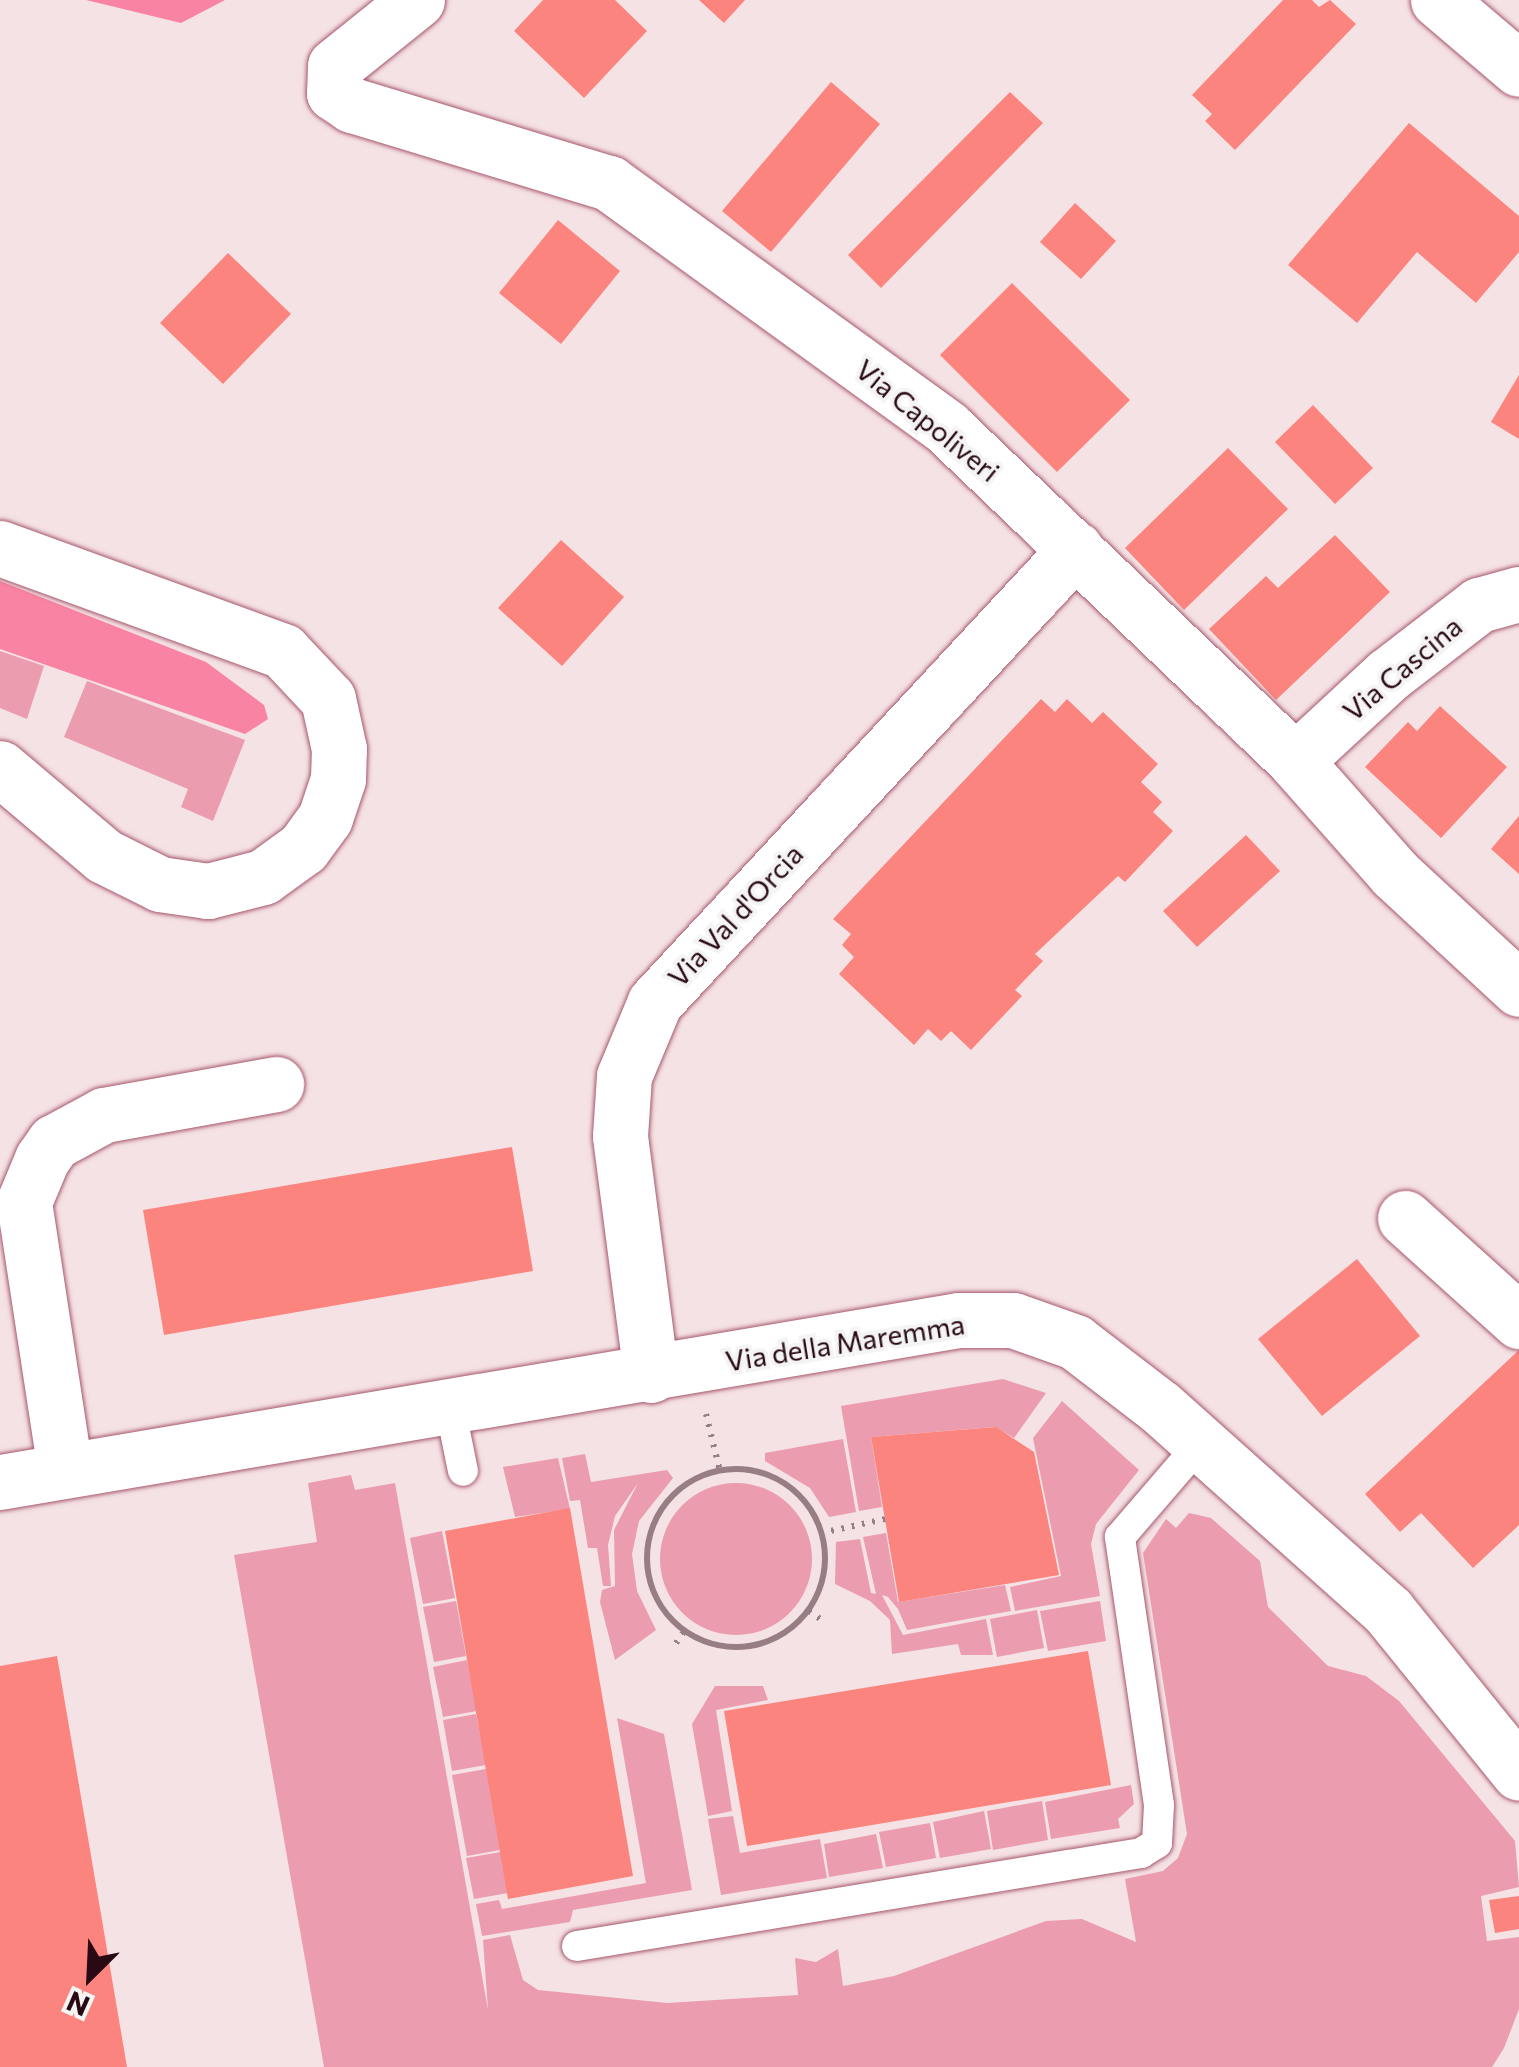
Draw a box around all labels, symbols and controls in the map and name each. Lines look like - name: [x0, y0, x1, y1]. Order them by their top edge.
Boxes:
- street label: Via Capoliveri: [849, 352, 1007, 488]
- street label: Via Cascina: [1336, 609, 1468, 727]
- street label: Via Val d'Orcia: [661, 837, 809, 993]
- street label: Via della Maremma: [723, 1306, 967, 1378]
- north arrow: [40, 1927, 140, 2027]
- text: N: [61, 1985, 94, 2024]

